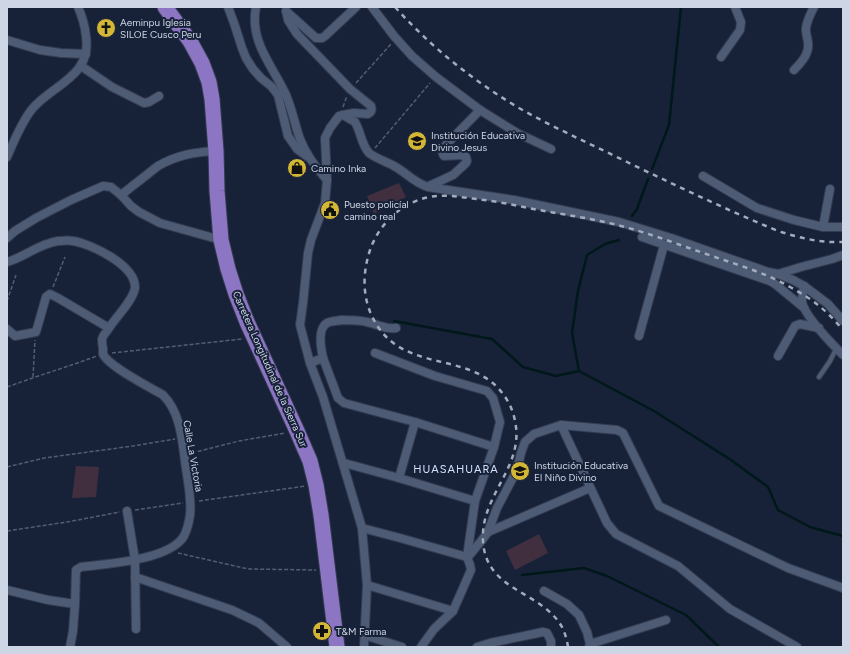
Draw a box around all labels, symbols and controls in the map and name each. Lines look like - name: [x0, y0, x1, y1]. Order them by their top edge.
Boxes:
- place label: Aeminpu Iglesia SILOE Cusco Peru: [120, 16, 201, 41]
- church icon: Aeminpu Iglesia SILOE Cusco Peru: [95, 17, 117, 39]
- place label: Institución Educativa Divino Jesus: [431, 129, 525, 154]
- school or university icon: Institución Educativa Divino Jesus: [406, 130, 428, 152]
- shop icon: Camino Inka: [286, 157, 308, 179]
- place label: Camino Inka: [311, 162, 366, 175]
- place label: Puesto policíal camino real: [344, 198, 409, 223]
- public building icon: Puesto policíal camino real: [319, 199, 341, 221]
- street label: Carretera Longitudinal de la Sierra Sur: [230, 289, 311, 450]
- street label: Calle La Victoria: [180, 419, 206, 493]
- place label: Institución Educativa El Niño Divino: [534, 459, 628, 484]
- school or university icon: Institución Educativa El Niño Divino: [509, 460, 531, 482]
- district label: HUASAHUARA: [413, 463, 499, 476]
- pharmacy icon: T&M Farma: [311, 620, 333, 642]
- place label: T&M Farma: [336, 625, 386, 638]

